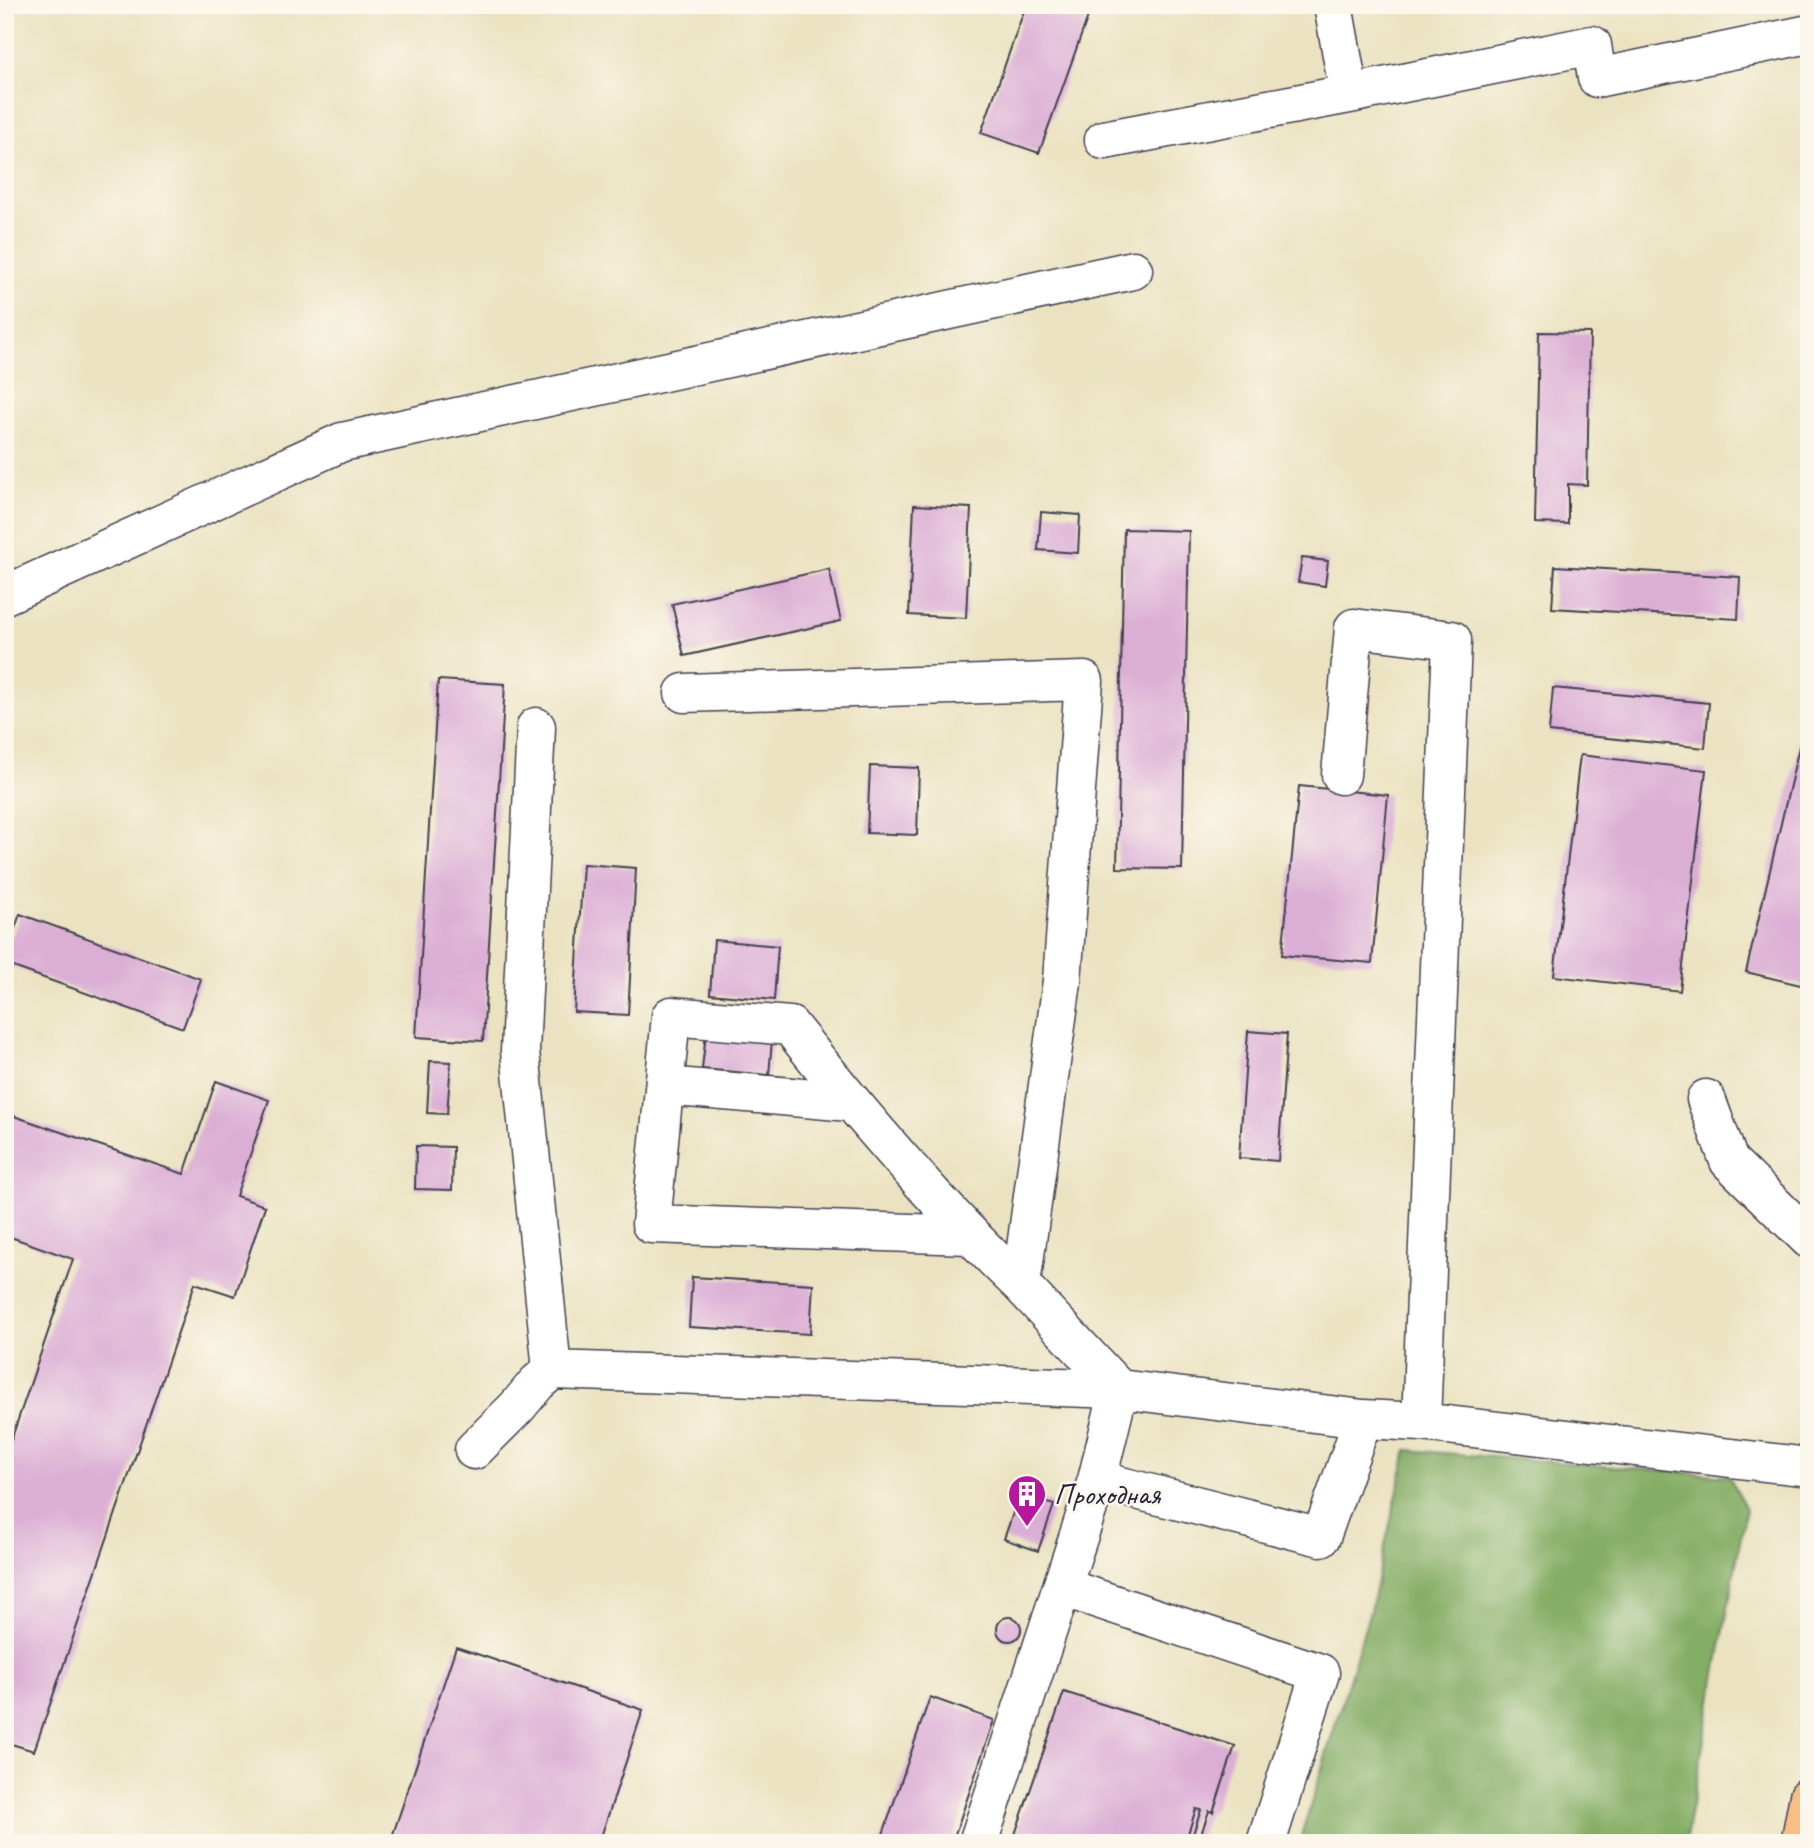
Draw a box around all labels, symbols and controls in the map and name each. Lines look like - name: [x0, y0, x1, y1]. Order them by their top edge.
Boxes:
- building icon: Проходная: [1006, 1473, 1048, 1528]
- place label: Проходная: [1054, 1475, 1161, 1513]

